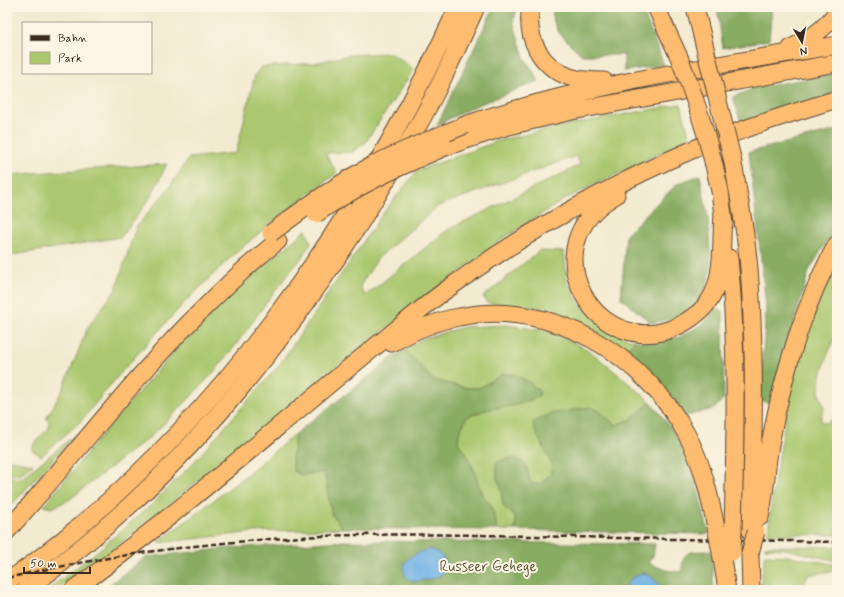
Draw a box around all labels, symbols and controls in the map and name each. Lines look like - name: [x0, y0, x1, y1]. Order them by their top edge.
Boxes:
- legend: [22, 22, 152, 74]
- north arrow: [782, 22, 822, 62]
- text: Bahn: [58, 31, 88, 47]
- text: N: [799, 43, 808, 58]
- text: Park: [58, 51, 82, 67]
- scale bar: [24, 549, 90, 575]
- text: 50 m: [30, 556, 57, 572]
- park label: Russeer Gehege: [439, 557, 537, 577]

